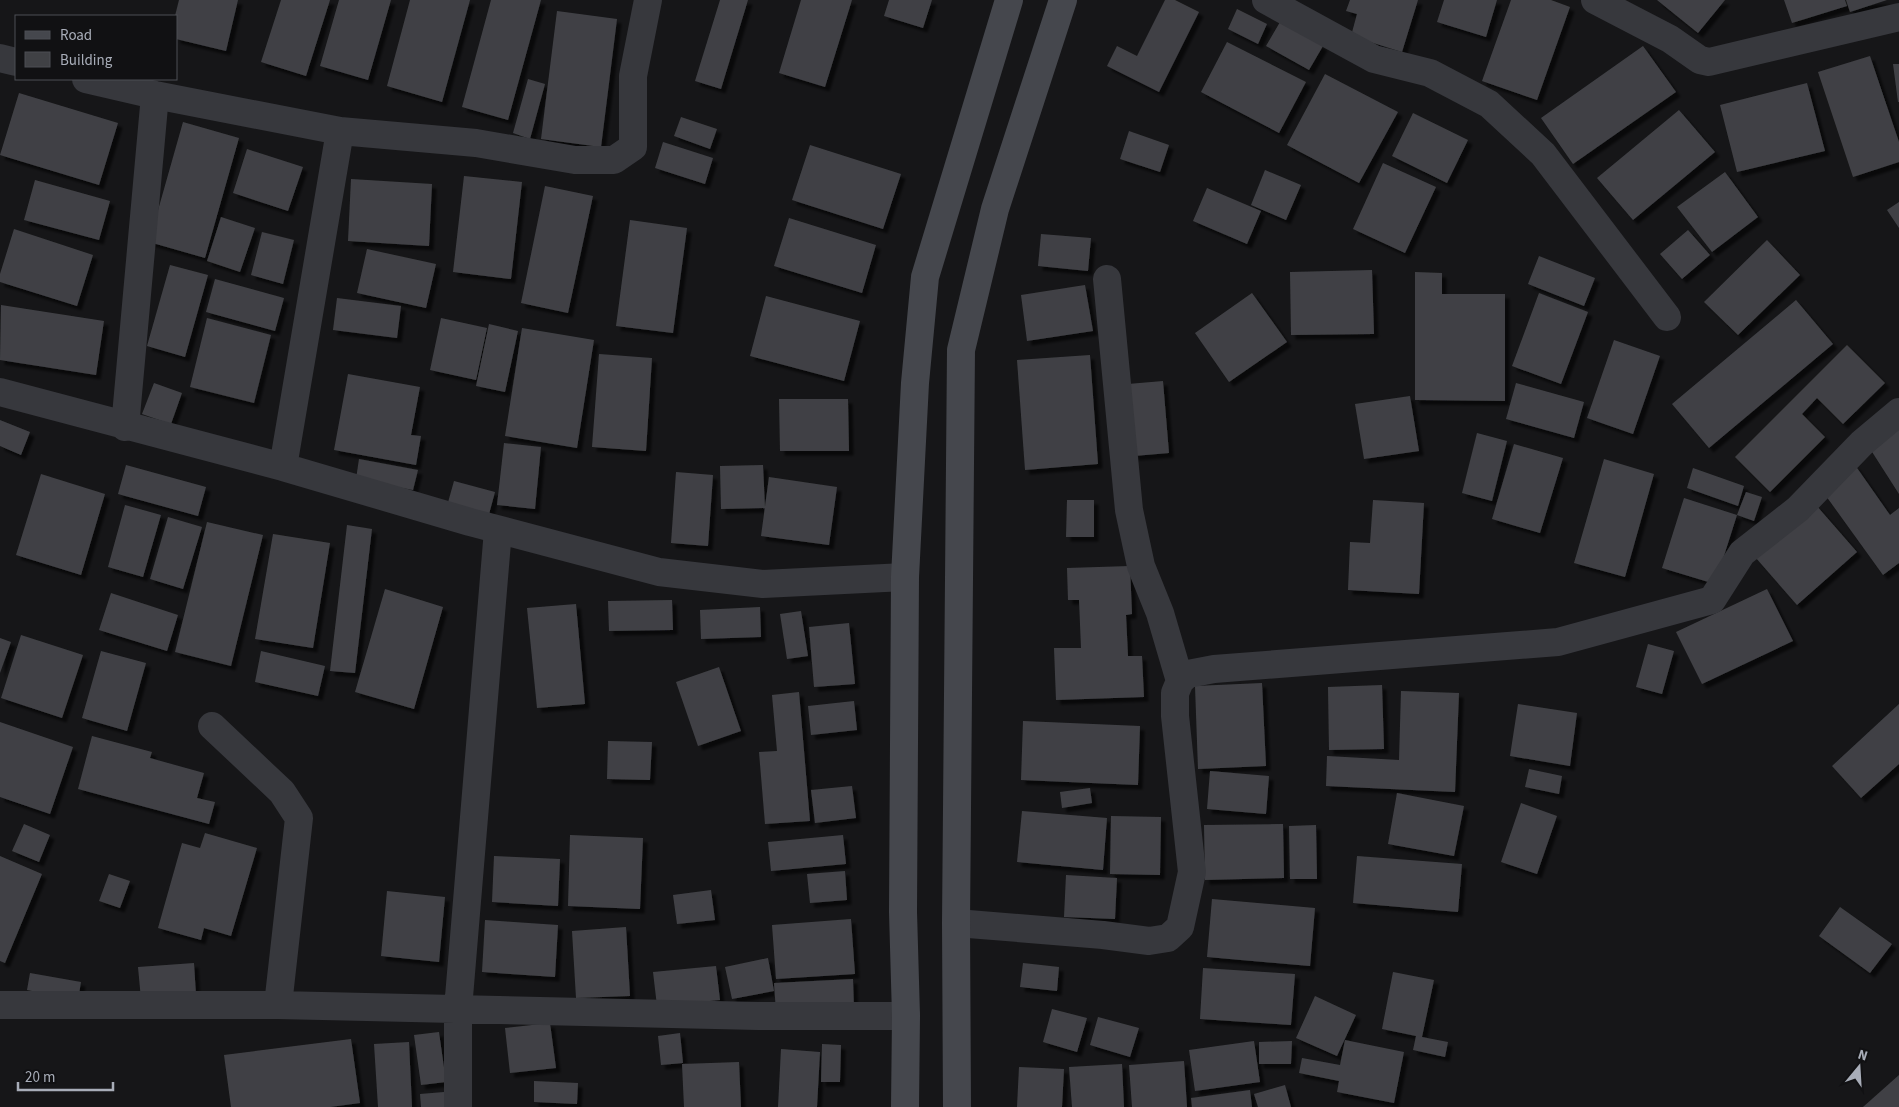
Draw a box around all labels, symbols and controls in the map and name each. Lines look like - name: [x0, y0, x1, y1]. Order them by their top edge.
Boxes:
- legend: [15, 15, 178, 80]
- text: Road: [60, 25, 92, 46]
- text: Building: [60, 50, 113, 71]
- north arrow: [1834, 1042, 1884, 1092]
- text: N: [1855, 1045, 1870, 1067]
- scale bar: [18, 1060, 112, 1092]
- text: 20 m: [25, 1067, 55, 1088]

